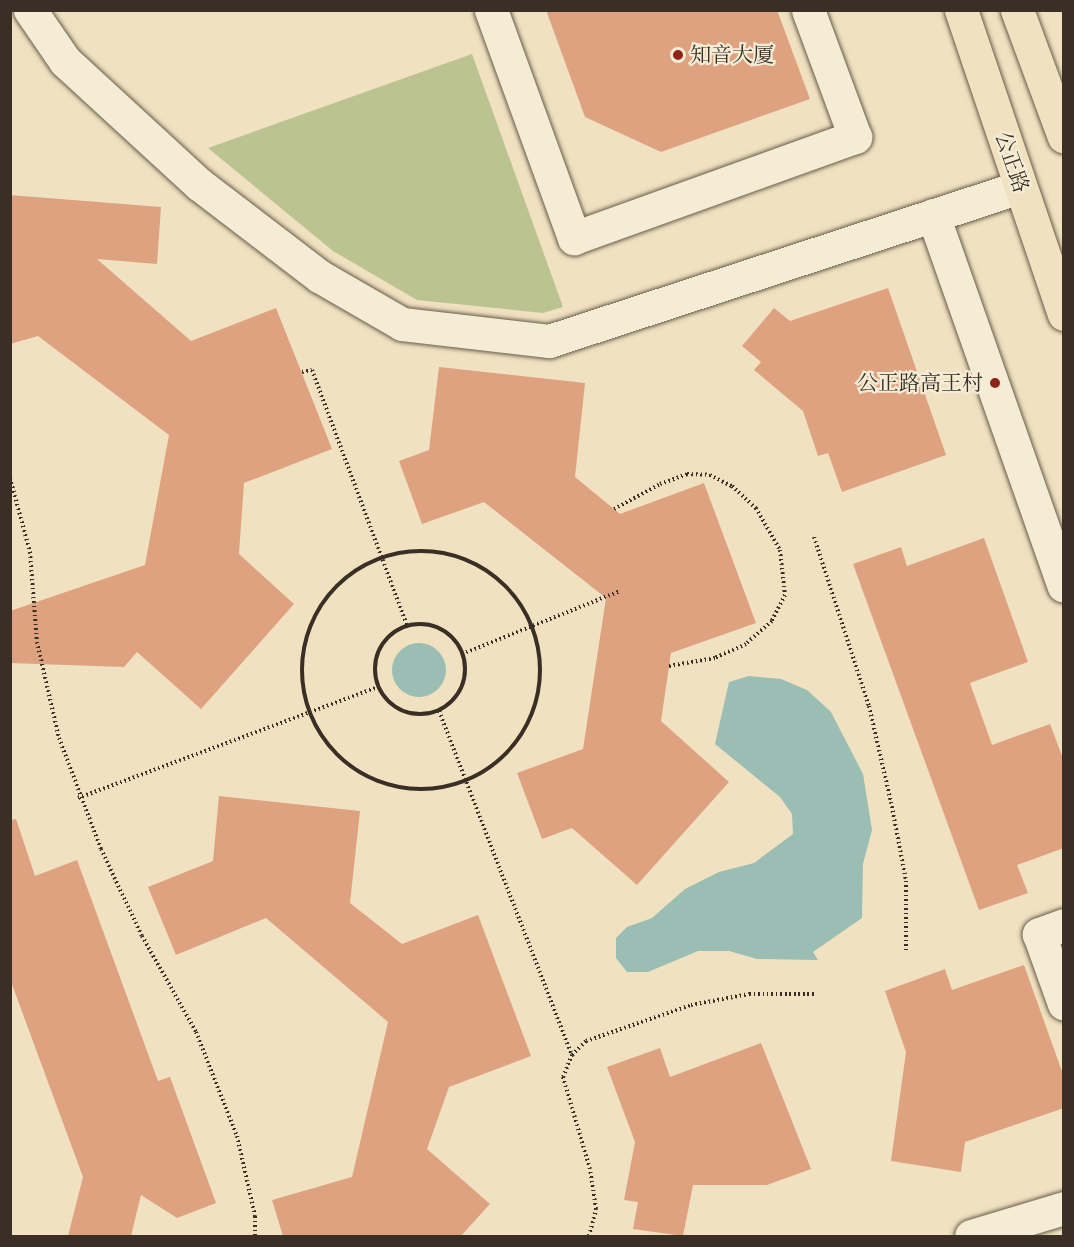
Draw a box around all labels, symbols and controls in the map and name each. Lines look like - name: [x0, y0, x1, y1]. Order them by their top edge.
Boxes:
- place label: 知音大厦: [690, 42, 774, 68]
- marker: 知音大厦: [671, 48, 685, 62]
- street label: 公正路: [990, 128, 1034, 196]
- place label: 公正路高王村: [857, 370, 983, 396]
- marker: 公正路高王村: [988, 376, 1002, 390]

